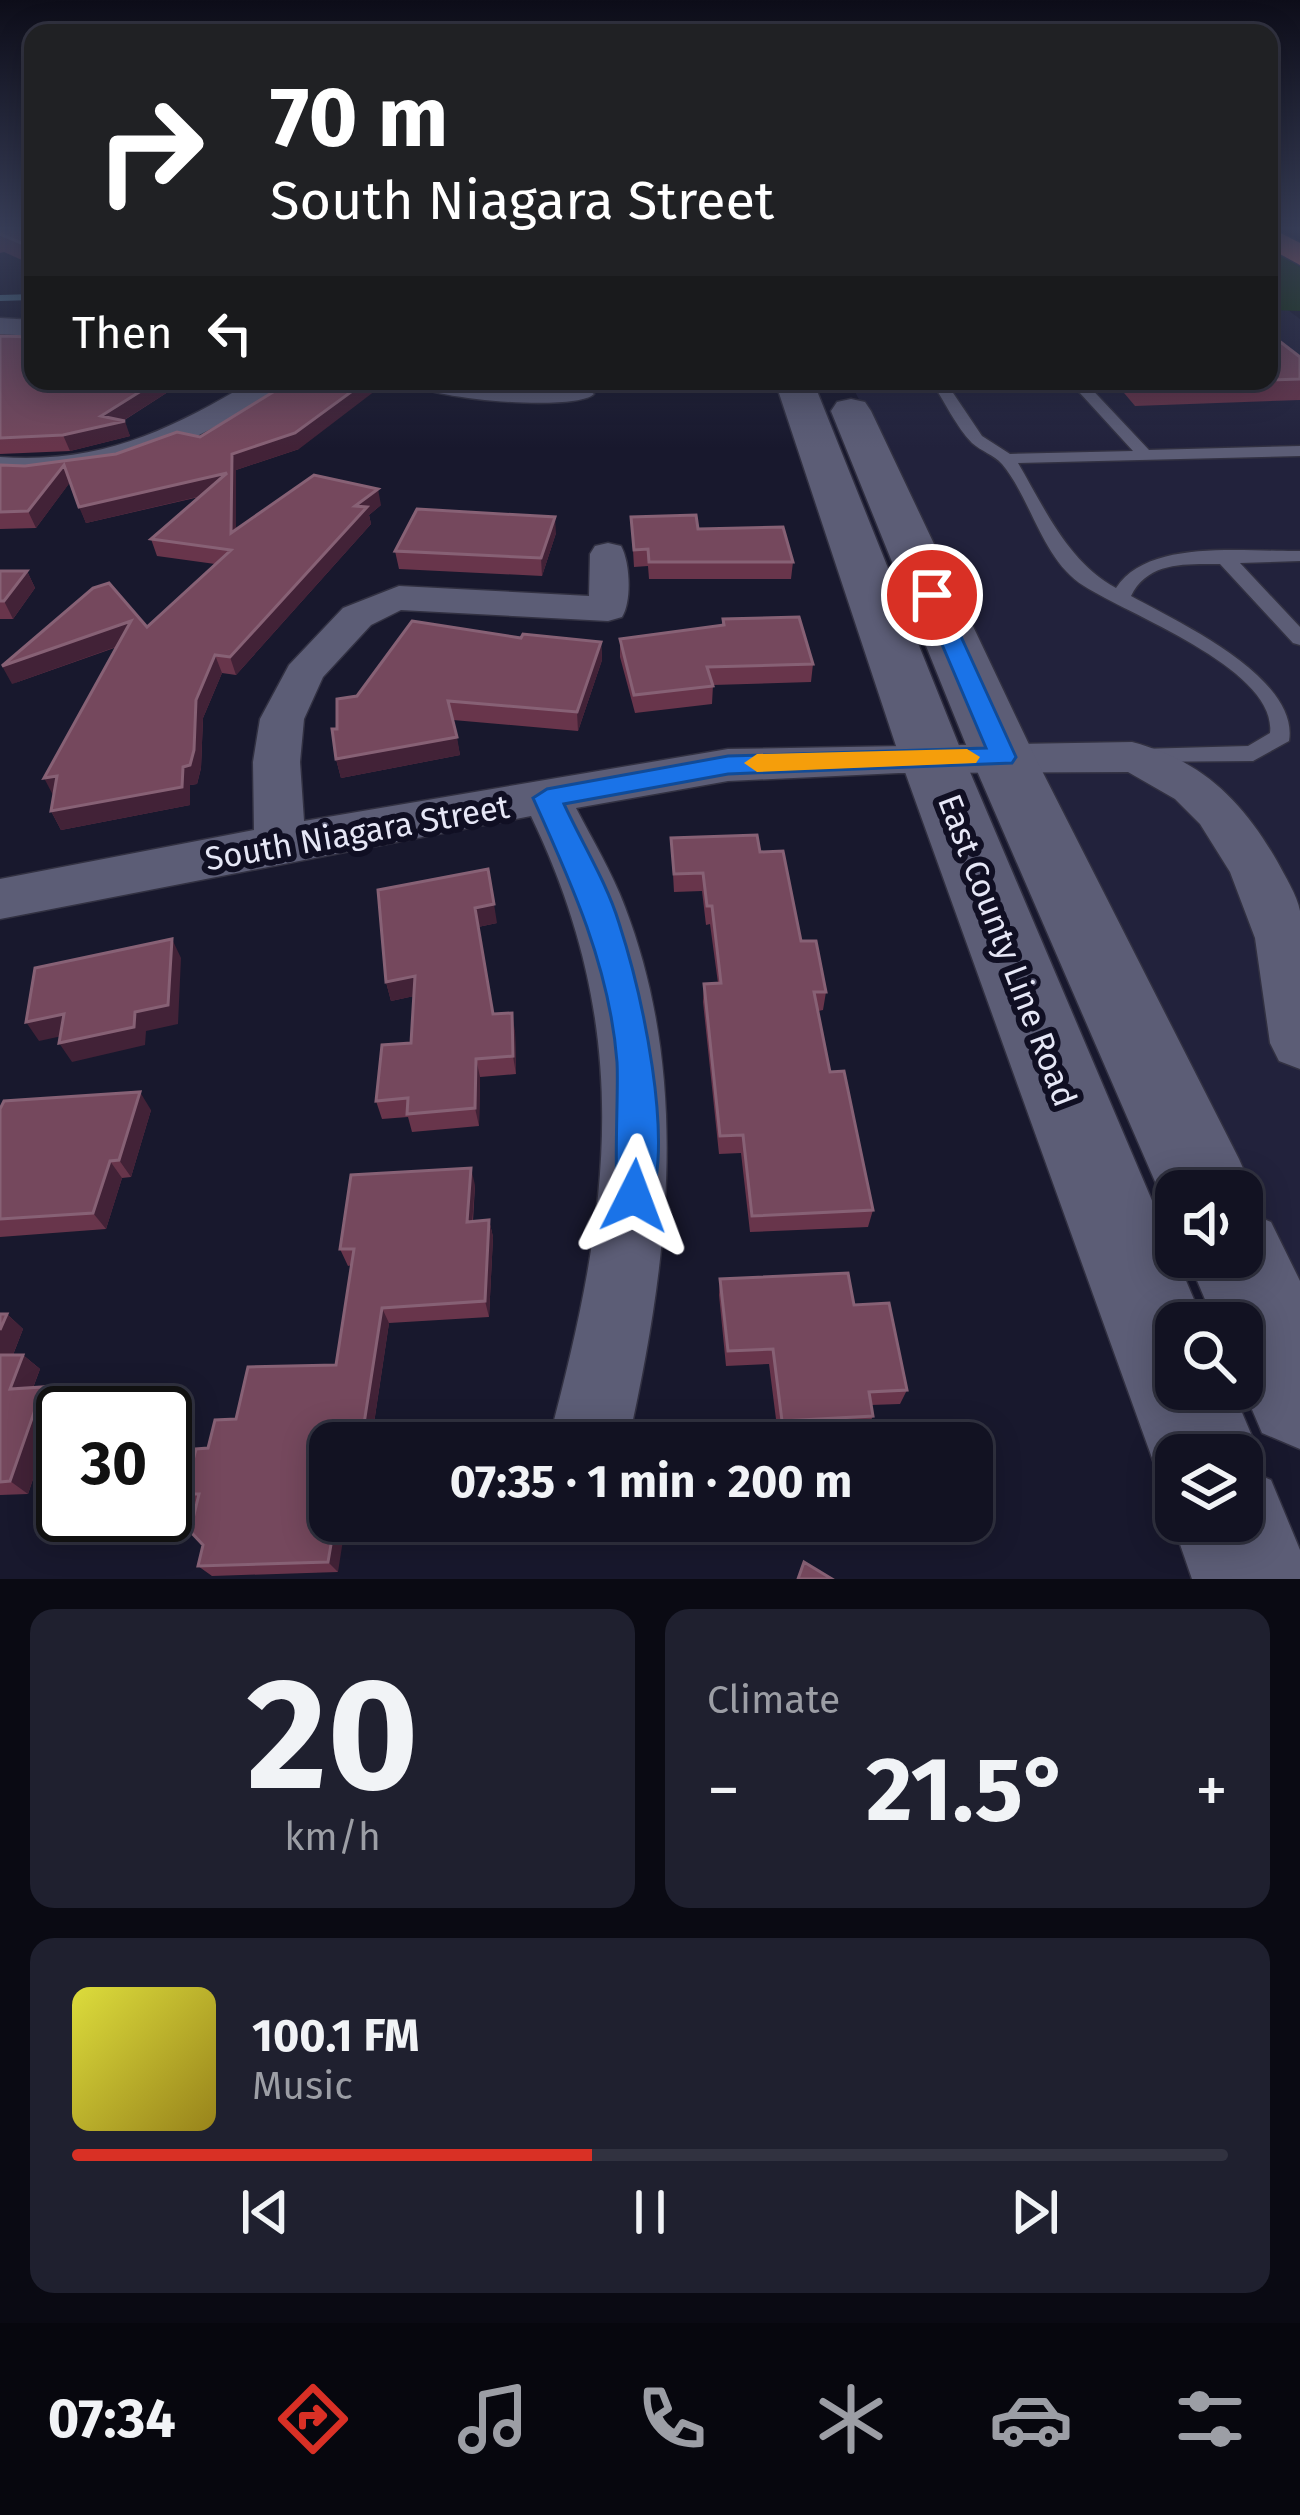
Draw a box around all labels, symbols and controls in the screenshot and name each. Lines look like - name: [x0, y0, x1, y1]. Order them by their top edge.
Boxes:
- text: 70 m: [270, 67, 448, 168]
- icon: right: [72, 72, 228, 228]
- text: South Niagara Street: [270, 169, 774, 233]
- icon: left: [197, 300, 263, 366]
- text: Then: [72, 306, 173, 360]
- pin: [881, 544, 983, 646]
- icon: arrive: [899, 562, 965, 628]
- street label: South Niagara Street: [202, 787, 512, 879]
- street label: East County Line Road: [929, 789, 1085, 1112]
- position arrow: [571, 1133, 697, 1259]
- map controls: [1155, 1170, 1263, 1542]
- button: sound: [1155, 1170, 1263, 1278]
- button: search: [1155, 1302, 1263, 1410]
- speed limit sign: 30: [36, 1386, 192, 1542]
- button: layers: [1155, 1434, 1263, 1542]
- text: 07:35 · 1 min · 200 m: [450, 1455, 852, 1509]
- text: 20: [247, 1642, 418, 1829]
- text: Climate: [707, 1677, 840, 1723]
- text: 21.5°: [866, 1736, 1069, 1844]
- text: −: [707, 1751, 740, 1830]
- text: +: [1195, 1751, 1228, 1830]
- text: km/h: [284, 1814, 381, 1860]
- text: 100.1 FM: [252, 2009, 420, 2063]
- text: Music: [252, 2063, 353, 2109]
- icon: previous: [232, 2179, 298, 2245]
- icon: pause: [617, 2179, 683, 2245]
- icon: next: [1002, 2179, 1068, 2245]
- icon: directions: [271, 2377, 355, 2461]
- icon: music: [451, 2377, 535, 2461]
- icon: phone: [630, 2377, 714, 2461]
- icon: climate: [809, 2377, 893, 2461]
- icon: car: [989, 2377, 1073, 2461]
- icon: filters: [1168, 2377, 1252, 2461]
- text: 07:34: [48, 2387, 176, 2451]

